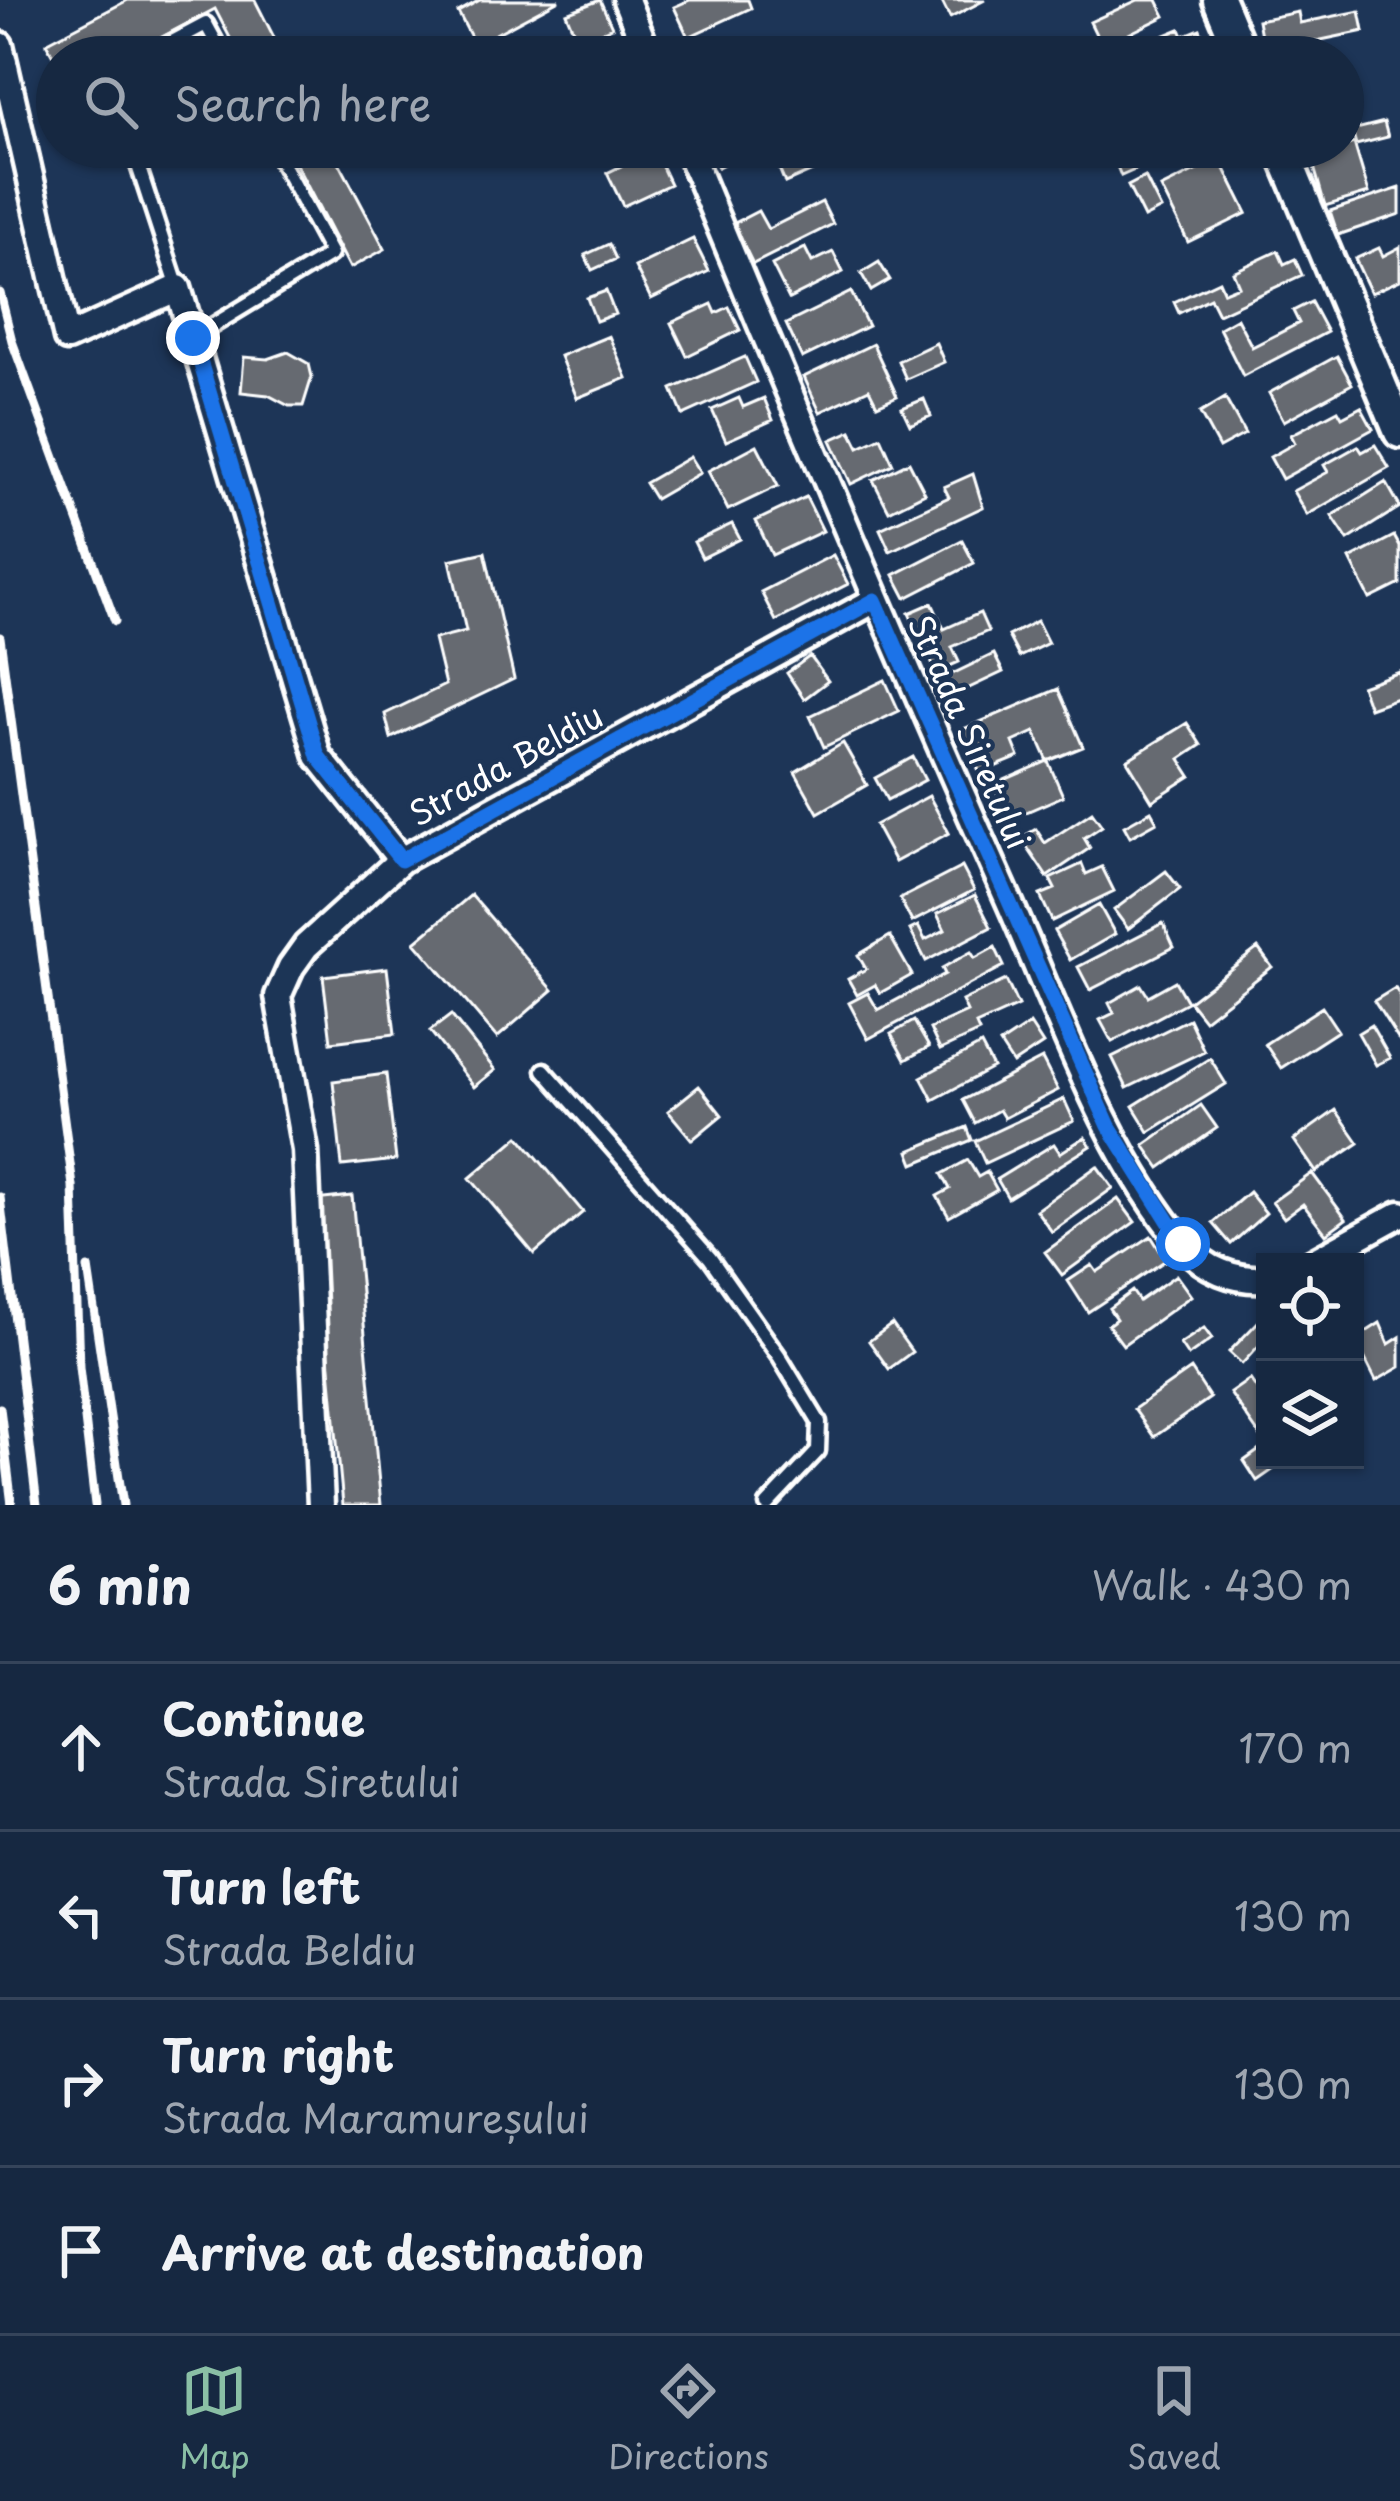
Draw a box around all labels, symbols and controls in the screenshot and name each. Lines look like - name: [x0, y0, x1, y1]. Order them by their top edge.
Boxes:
- search box: [36, 36, 1364, 168]
- text: Search here: [174, 68, 431, 136]
- icon: search: [78, 69, 144, 135]
- route end: [166, 311, 220, 365]
- street label: Strada Siretului: [897, 606, 1045, 857]
- street label: Strada Beldiu: [399, 689, 611, 837]
- route start: [1156, 1217, 1210, 1271]
- map controls: [1256, 1253, 1364, 1469]
- button: locate: [1256, 1253, 1364, 1361]
- button: layers: [1256, 1361, 1364, 1469]
- text: 6 min: [48, 1545, 192, 1622]
- text: Walk · 430 m: [1092, 1554, 1352, 1613]
- text: Continue: [162, 1683, 365, 1751]
- icon: ahead: [48, 1714, 114, 1780]
- text: 170 m: [1239, 1717, 1352, 1776]
- text: Strada Siretului: [162, 1751, 460, 1810]
- text: Turn left: [162, 1851, 361, 1919]
- icon: left: [48, 1882, 114, 1948]
- text: 130 m: [1234, 1885, 1352, 1944]
- text: Strada Beldiu: [162, 1919, 416, 1978]
- text: Turn right: [162, 2019, 394, 2087]
- icon: right: [48, 2050, 114, 2116]
- text: 130 m: [1234, 2053, 1352, 2112]
- text: Strada Maramureșului: [162, 2087, 589, 2146]
- text: Arrive at destination: [162, 2217, 645, 2285]
- icon: arrive: [48, 2218, 114, 2284]
- tab: Map: [179, 2358, 250, 2480]
- tab: Directions: [608, 2358, 769, 2480]
- tab: Saved: [1127, 2358, 1221, 2480]

